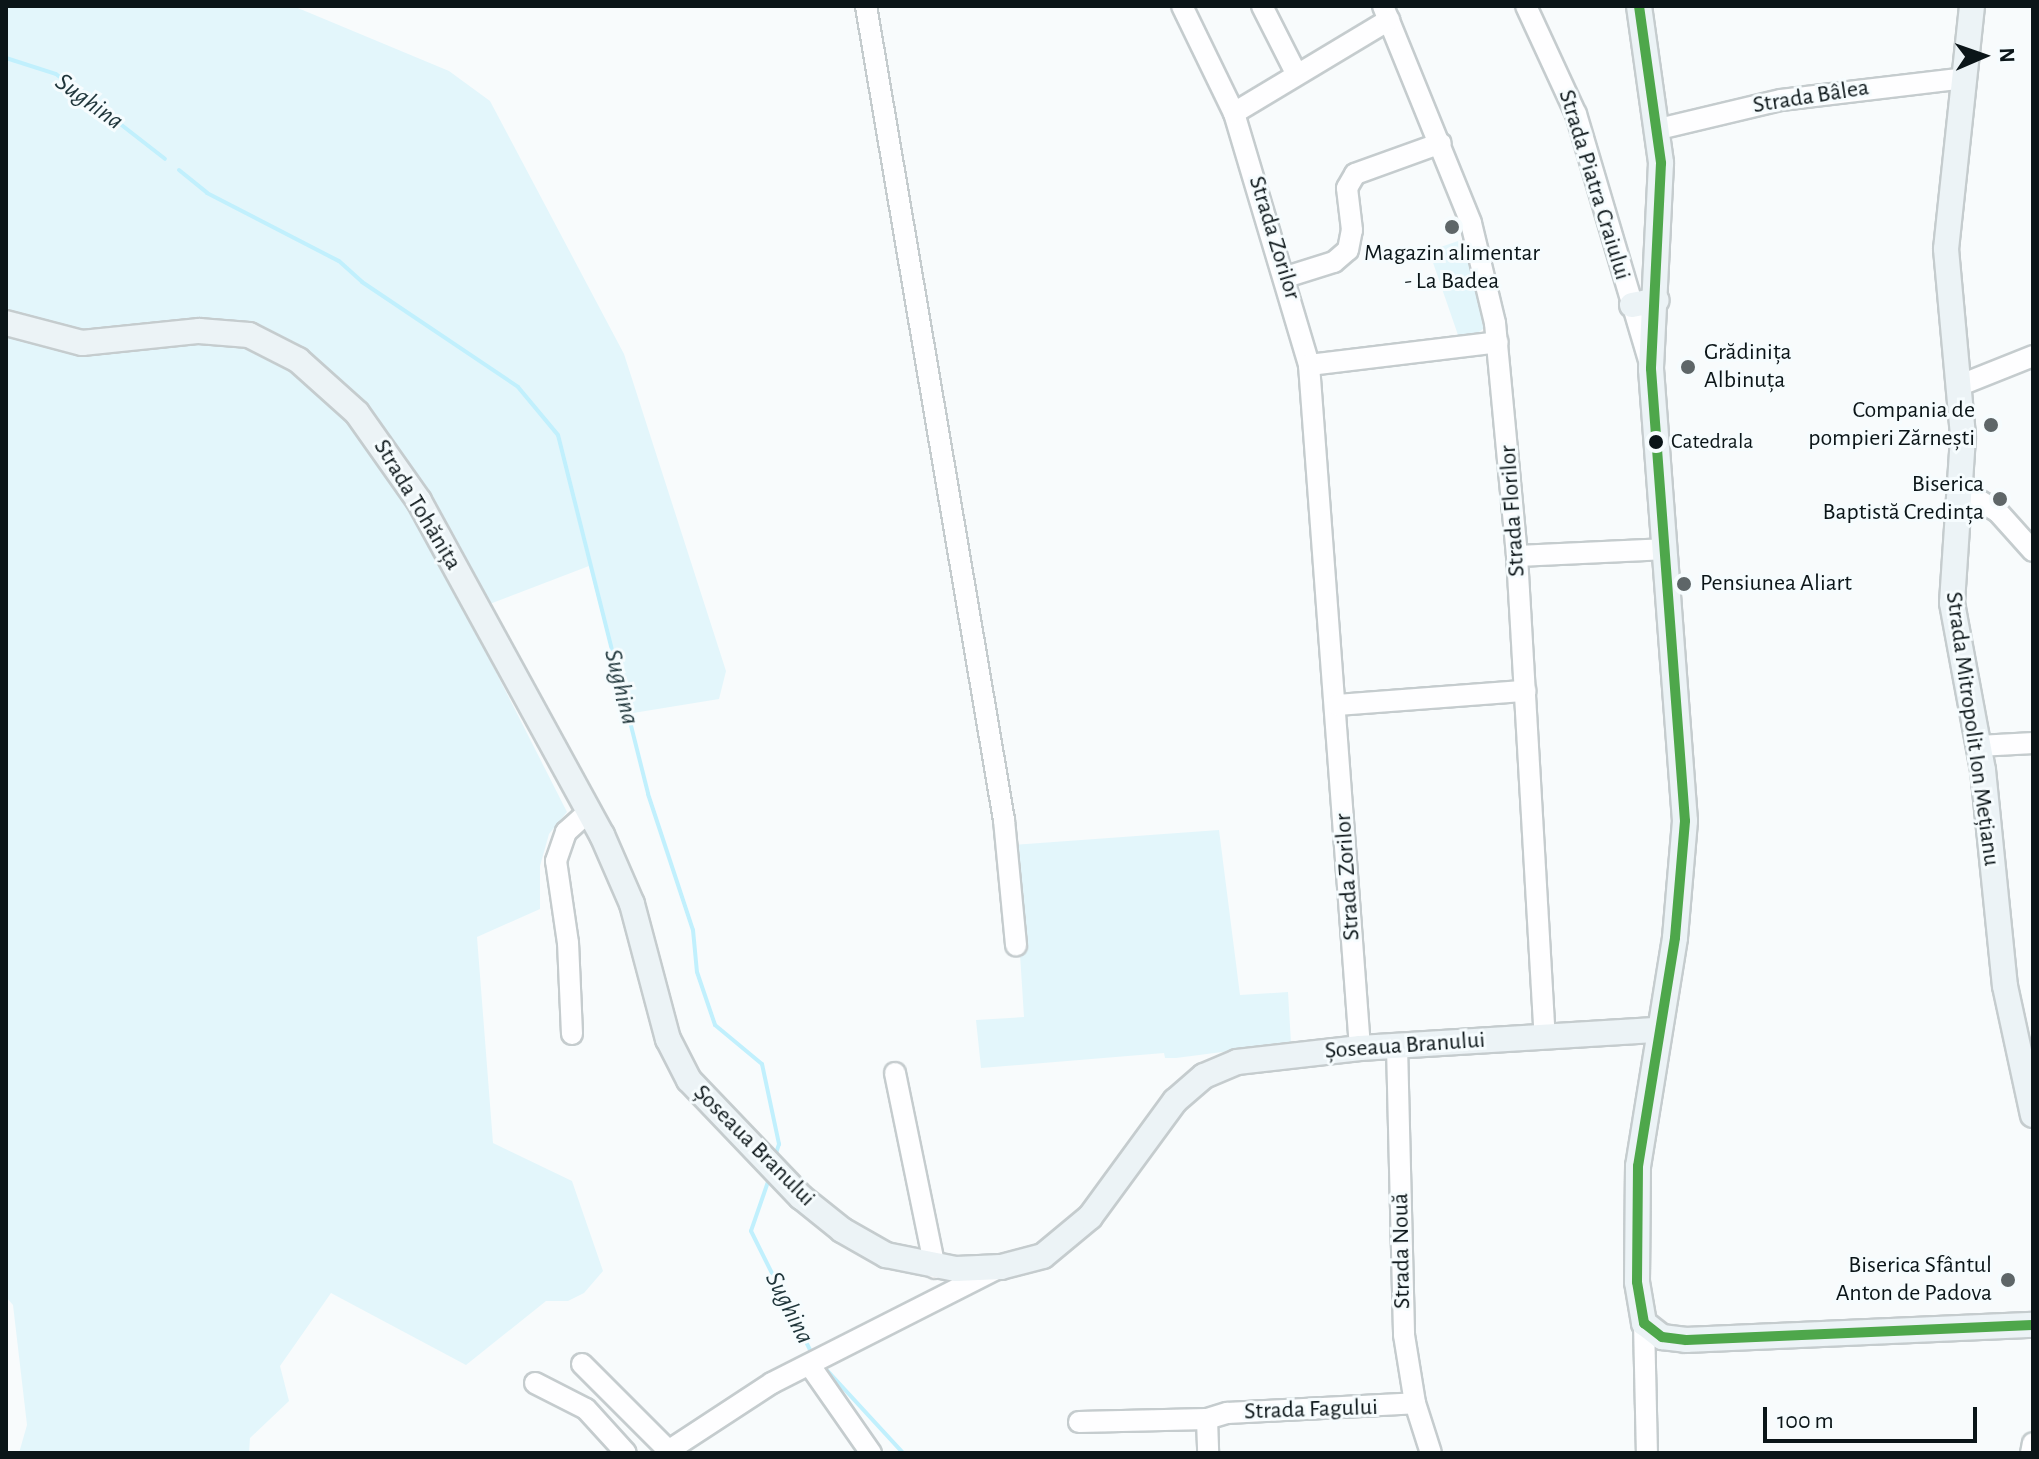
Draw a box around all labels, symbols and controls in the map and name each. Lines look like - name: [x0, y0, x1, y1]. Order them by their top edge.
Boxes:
- north arrow: [1943, 16, 2023, 96]
- text: N: [1996, 47, 2018, 63]
- water label: Sughina: [49, 67, 129, 137]
- street label: Strada Bâlea: [1751, 74, 1871, 120]
- street label: Strada Piatra Craiului: [1551, 86, 1637, 284]
- street label: Strada Zorilor: [1242, 173, 1306, 303]
- marker: Magazin alimentar - La Badea: [1443, 218, 1461, 236]
- place label: Magazin alimentar - La Badea: [1364, 240, 1540, 296]
- place label: Grădinița Albinuța: [1704, 339, 1792, 395]
- marker: Grădinița Albinuța: [1679, 358, 1697, 376]
- place label: Compania de pompieri Zărnești: [1808, 397, 1975, 453]
- marker: Compania de pompieri Zărnești: [1982, 416, 2000, 434]
- place label: Catedrala: [1671, 429, 1753, 455]
- street label: Strada Tohănița: [367, 434, 467, 576]
- marker: Catedrala: [1648, 434, 1664, 450]
- street label: Strada Florilor: [1494, 444, 1532, 578]
- place label: Biserica Baptistă Credința: [1823, 471, 1984, 527]
- marker: Biserica Baptistă Credința: [1991, 490, 2009, 508]
- place label: Pensiunea Aliart: [1700, 570, 1852, 598]
- marker: Pensiunea Aliart: [1675, 575, 1693, 593]
- street label: Strada Mitropolit Ion Mețianu: [1938, 590, 2006, 868]
- water label: Sughina: [597, 646, 645, 728]
- street label: Strada Zorilor: [1329, 812, 1367, 942]
- street label: Șoseaua Branului: [1324, 1026, 1486, 1066]
- street label: Șoseaua Branului: [687, 1079, 821, 1213]
- street label: Strada Nouă: [1387, 1193, 1417, 1309]
- place label: Biserica Sfântul Anton de Padova: [1836, 1252, 1992, 1308]
- water label: Sughina: [758, 1267, 820, 1349]
- marker: Biserica Sfântul Anton de Padova: [1999, 1271, 2017, 1289]
- scale bar: [1767, 1391, 1981, 1441]
- street label: Strada Fagului: [1244, 1393, 1378, 1427]
- text: 100 m: [1777, 1409, 1834, 1433]

